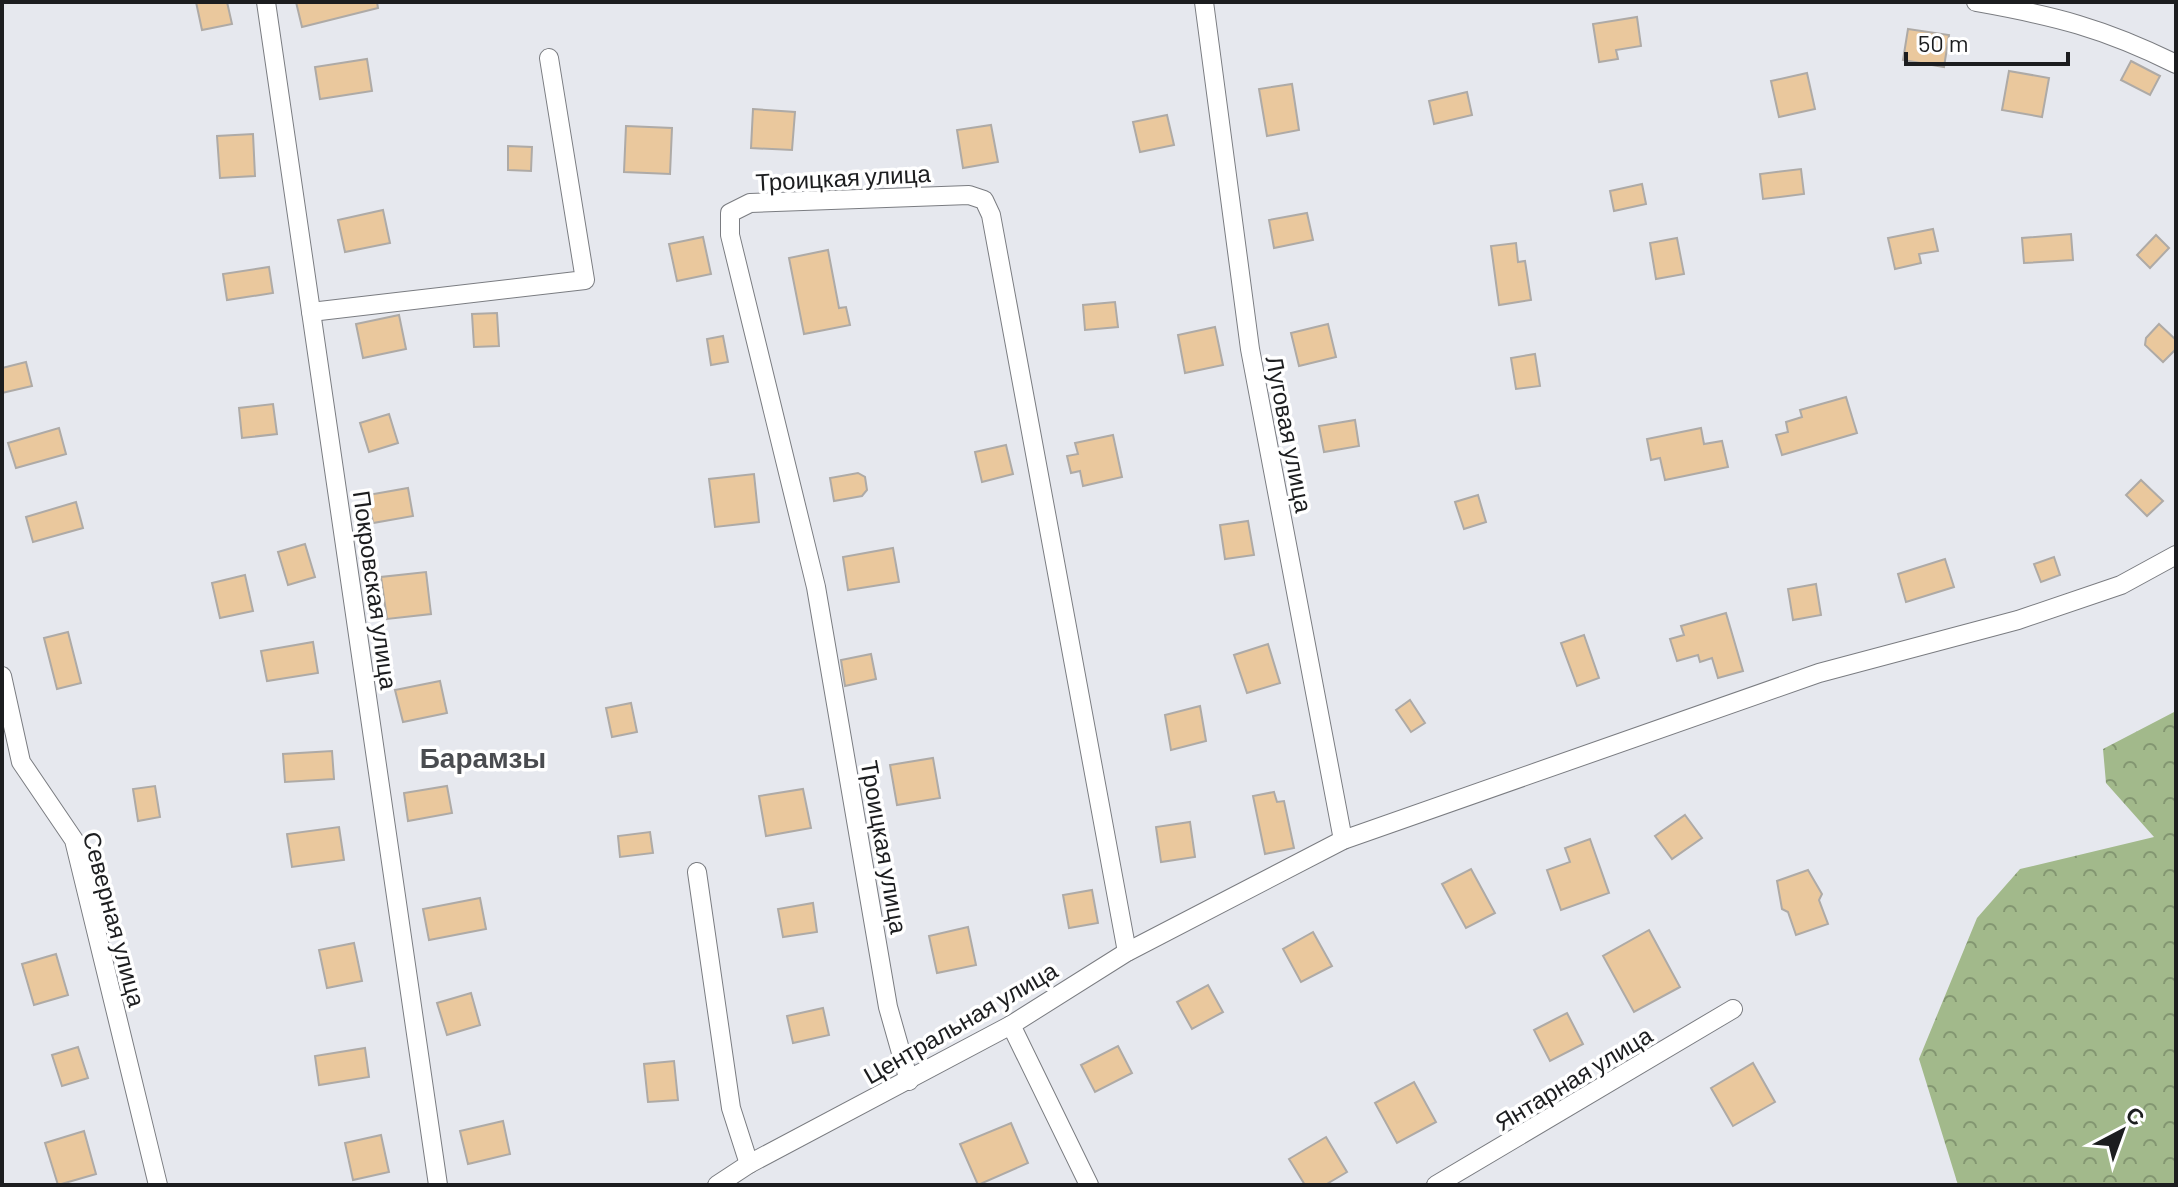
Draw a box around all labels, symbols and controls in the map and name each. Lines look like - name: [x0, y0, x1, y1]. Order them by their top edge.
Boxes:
- scale bar: [1906, 16, 2068, 66]
- text: 50 m: [1918, 28, 1969, 57]
- street label: Троицкая улица: [755, 158, 932, 196]
- street label: Луговая улица: [1261, 353, 1320, 516]
- street label: Покровская улица: [348, 489, 404, 692]
- district label: Барамзы: [420, 740, 546, 774]
- street label: Троицкая улица: [855, 758, 915, 936]
- street label: Северная улица: [78, 828, 152, 1010]
- street label: Центральная улица: [858, 954, 1063, 1089]
- street label: Янтарная улица: [1489, 1019, 1657, 1136]
- north arrow: [2082, 1091, 2162, 1171]
- text: С: [2121, 1100, 2150, 1130]

